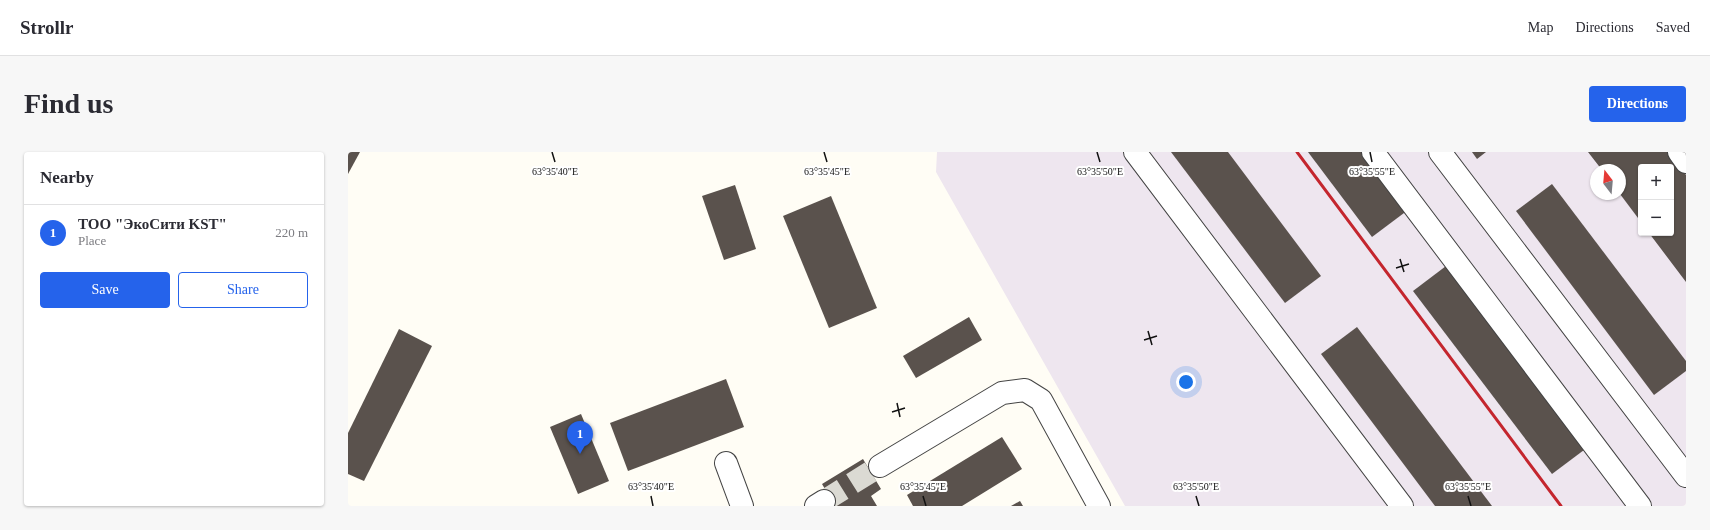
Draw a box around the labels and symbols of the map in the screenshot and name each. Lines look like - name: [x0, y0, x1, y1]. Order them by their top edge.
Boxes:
- north arrow: [1590, 164, 1626, 200]
- text: 63°35'40"E: [532, 166, 578, 177]
- text: 63°35'45"E: [804, 166, 850, 177]
- text: 63°35'50"E: [1077, 166, 1123, 177]
- text: 63°35'55"E: [1349, 166, 1395, 177]
- your location: [1176, 372, 1196, 392]
- pin: 1: [567, 421, 593, 454]
- text: 63°35'40"E: [628, 481, 674, 492]
- text: 63°35'45"E: [900, 481, 946, 492]
- text: 63°35'50"E: [1173, 481, 1219, 492]
- text: 63°35'55"E: [1445, 481, 1491, 492]

